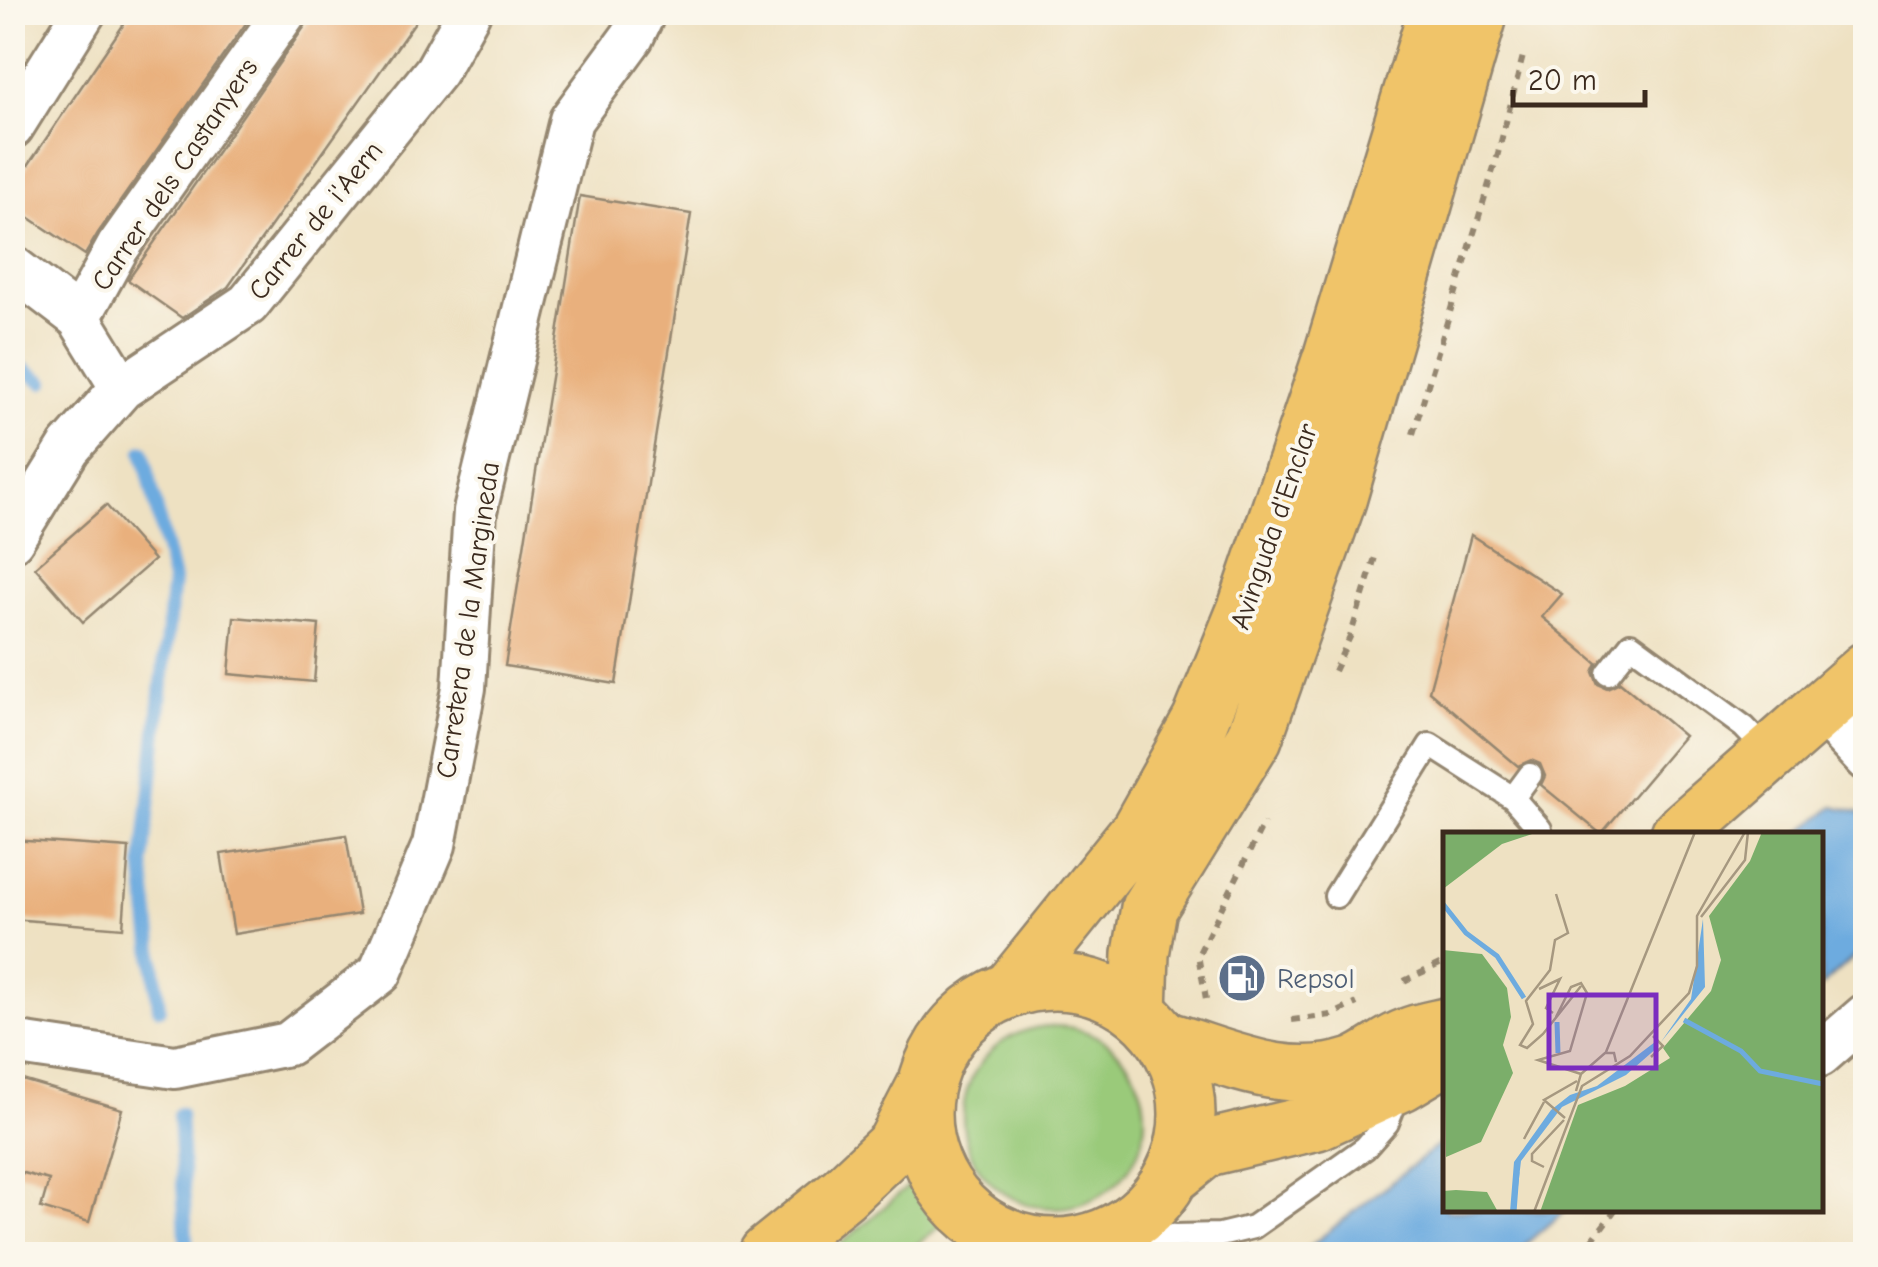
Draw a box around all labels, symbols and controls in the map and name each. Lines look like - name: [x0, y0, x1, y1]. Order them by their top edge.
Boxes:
- scale bar: [1513, 45, 1646, 107]
- street label: Carrer dels Castanyers: [85, 52, 264, 297]
- text: 20 m: [1528, 63, 1597, 98]
- street label: Carrer de i'Aern: [242, 135, 390, 306]
- street label: Avinguda d'Enclar: [1224, 419, 1324, 633]
- street label: Carretera de la Margineda: [430, 460, 506, 780]
- inset map: [1443, 832, 1823, 1212]
- fuel station icon: Repsol: [1216, 952, 1268, 1004]
- place label: Repsol: [1277, 963, 1355, 995]

